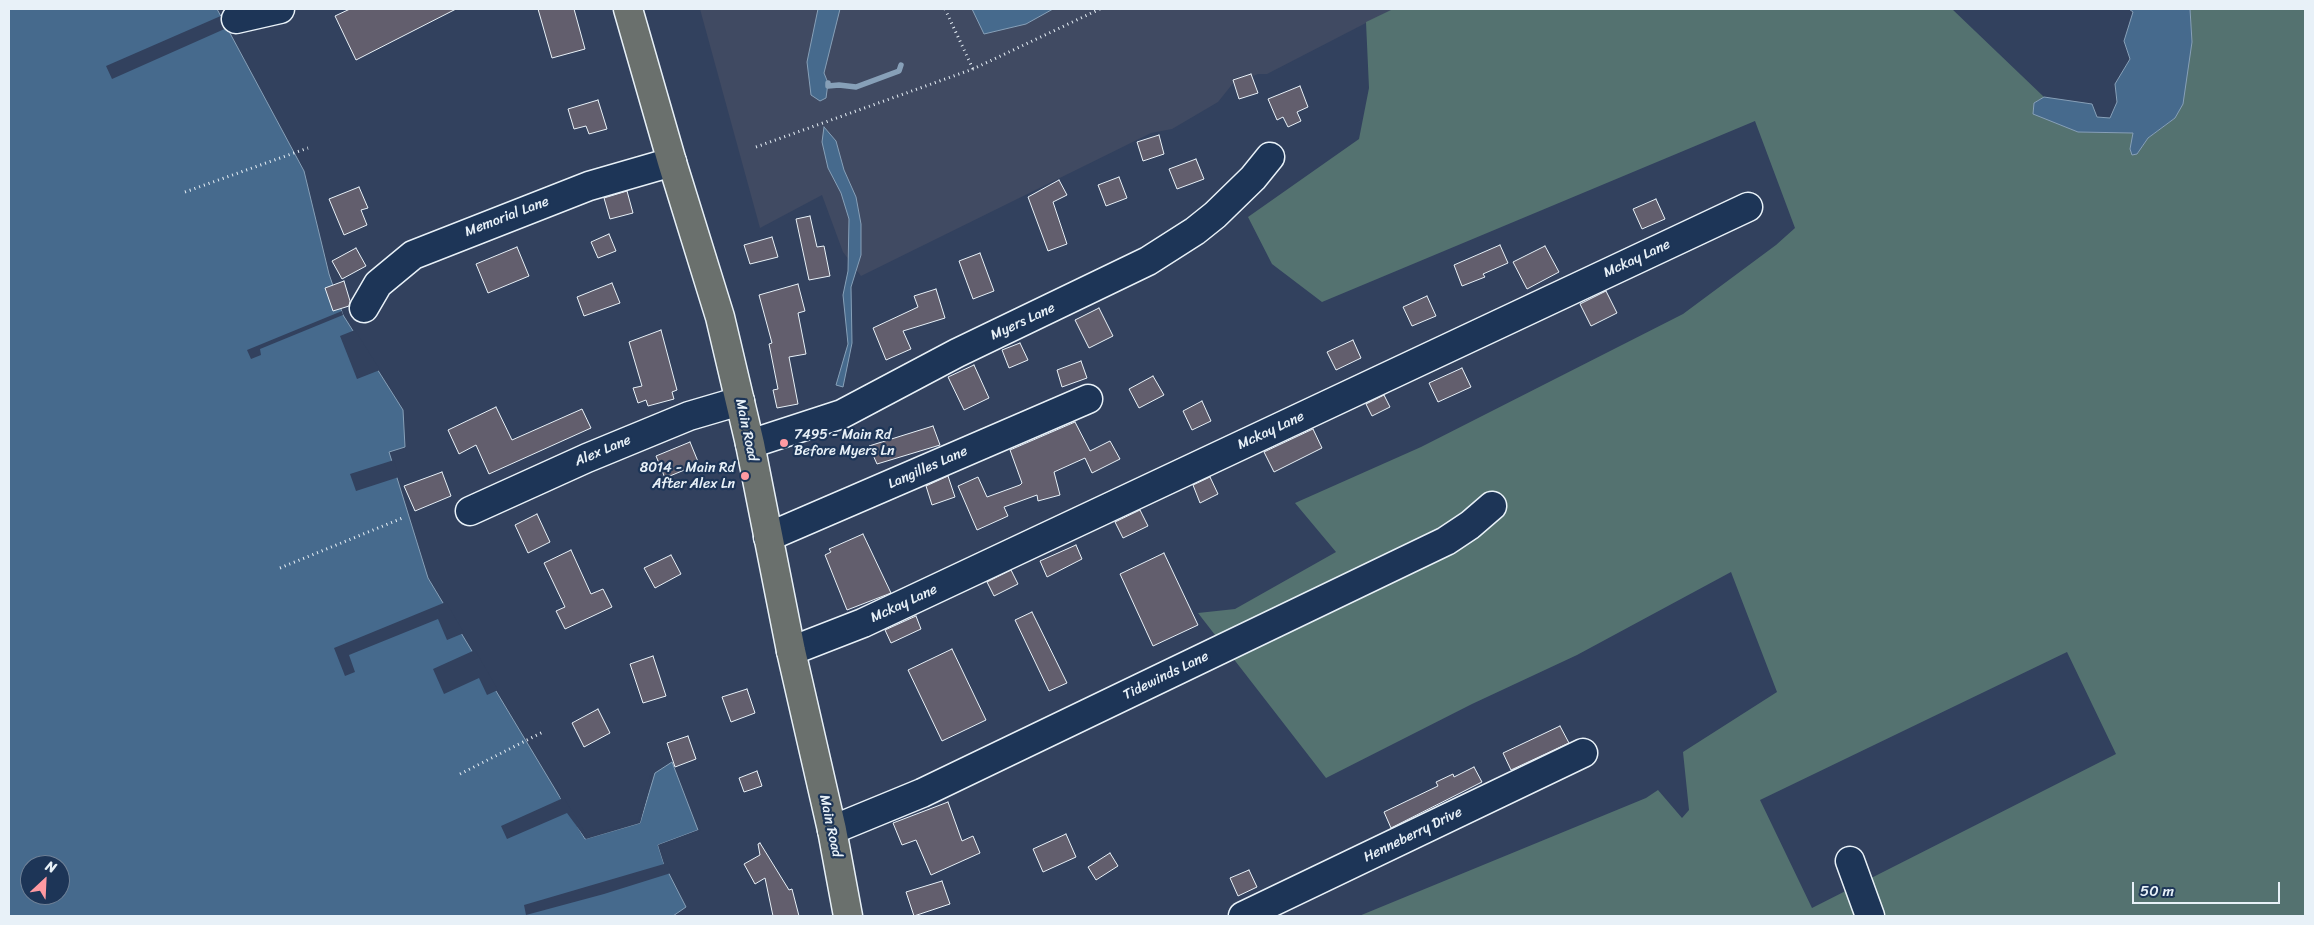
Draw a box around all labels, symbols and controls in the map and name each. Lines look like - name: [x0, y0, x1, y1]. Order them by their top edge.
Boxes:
- street label: Memorial Lane: [462, 193, 552, 241]
- street label: Mckay Lane: [1601, 236, 1673, 282]
- street label: Myers Lane: [988, 300, 1058, 344]
- street label: Main Road: [731, 397, 761, 463]
- street label: Mckay Lane: [1235, 408, 1307, 454]
- place label: 7495 - Main Rd Before Myers Ln: [794, 427, 894, 460]
- street label: Alex Lane: [572, 432, 634, 470]
- marker: 7495 - Main Rd Before Myers Ln: [778, 437, 790, 449]
- street label: Langilles Lane: [886, 443, 970, 493]
- place label: 8014 - Main Rd After Alex Ln: [640, 460, 735, 492]
- marker: 8014 - Main Rd After Alex Ln: [739, 470, 751, 482]
- street label: Mckay Lane: [868, 581, 940, 627]
- street label: Tidewinds Lane: [1120, 648, 1212, 704]
- street label: Main Road: [815, 793, 845, 859]
- street label: Henneberry Drive: [1361, 804, 1465, 866]
- text: N: [41, 853, 61, 880]
- north arrow: [20, 855, 70, 905]
- scale bar: [2134, 872, 2282, 904]
- text: 50 m: [2140, 878, 2174, 904]

